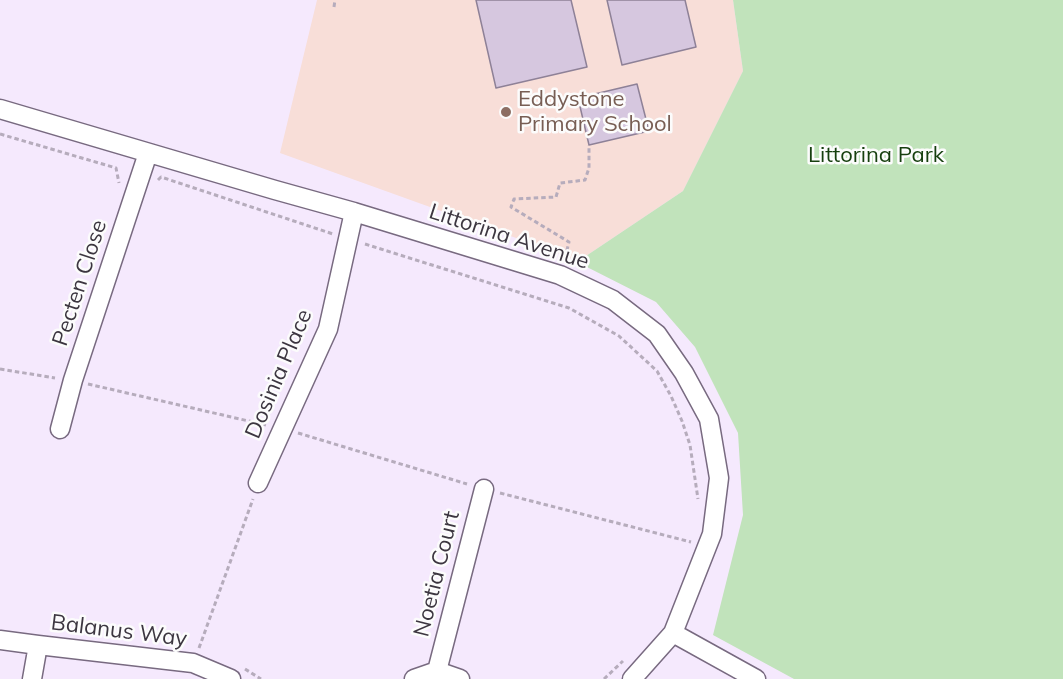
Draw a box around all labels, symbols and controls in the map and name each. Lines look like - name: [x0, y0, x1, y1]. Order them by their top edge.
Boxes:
- place label: Eddystone Primary School: [518, 86, 672, 138]
- marker: Eddystone Primary School: [499, 105, 513, 119]
- park label: Littorina Park: [808, 142, 944, 168]
- street label: Littorina Avenue: [426, 199, 592, 275]
- street label: Pecten Close: [47, 217, 113, 349]
- street label: Dosinia Place: [240, 306, 318, 442]
- street label: Noetia Court: [409, 508, 465, 640]
- street label: Balanus Way: [49, 610, 189, 652]

